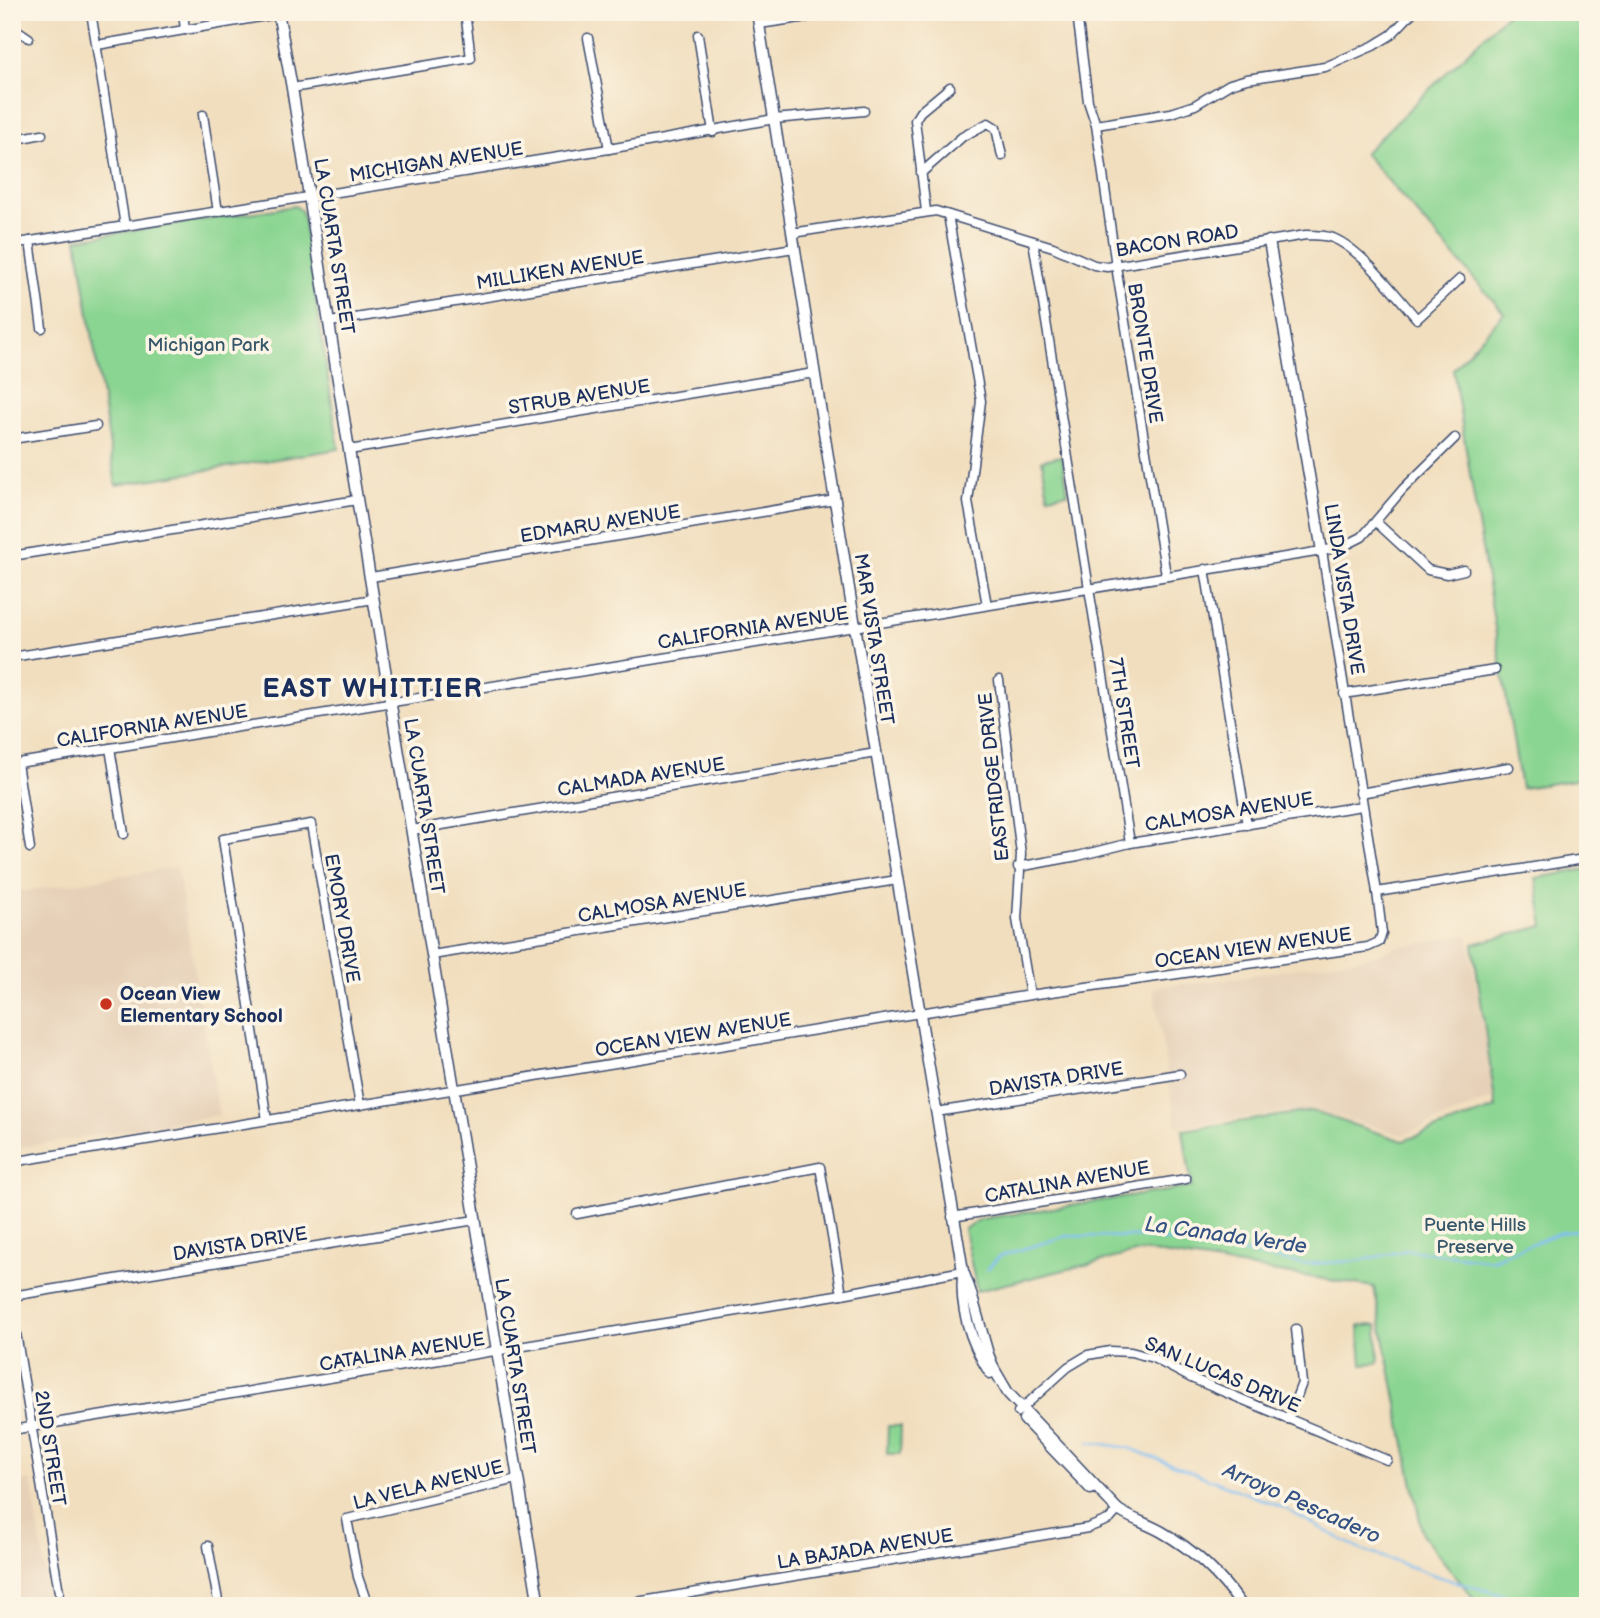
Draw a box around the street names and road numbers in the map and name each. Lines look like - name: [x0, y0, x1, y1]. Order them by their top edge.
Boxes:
- street label: MICHIGAN AVENUE: [348, 137, 525, 188]
- street label: LA CUARTA STREET: [308, 156, 359, 337]
- street label: BACON ROAD: [1114, 220, 1241, 263]
- street label: MILLIKEN AVENUE: [475, 246, 646, 295]
- street label: BRONTE DRIVE: [1122, 281, 1167, 425]
- street label: STRUB AVENUE: [507, 375, 652, 420]
- street label: EDMARU AVENUE: [518, 500, 682, 549]
- street label: LINDA VISTA DRIVE: [1319, 502, 1368, 677]
- street label: MAR VISTA STREET: [849, 552, 899, 727]
- street label: CALIFORNIA AVENUE: [656, 602, 850, 655]
- street label: 7TH STREET: [1103, 656, 1144, 771]
- street label: EASTRIDGE DRIVE: [974, 692, 1015, 862]
- street label: CALIFORNIA AVENUE: [55, 700, 249, 753]
- street label: LA CUARTA STREET: [398, 716, 449, 897]
- street label: CALMADA AVENUE: [556, 753, 727, 802]
- street label: CALMOSA AVENUE: [1143, 788, 1315, 837]
- street label: EMORY DRIVE: [319, 852, 364, 985]
- street label: CALMOSA AVENUE: [576, 879, 748, 928]
- street label: OCEAN VIEW AVENUE: [1153, 923, 1353, 974]
- street label: OCEAN VIEW AVENUE: [593, 1009, 793, 1062]
- street label: DAVISTA DRIVE: [987, 1058, 1125, 1101]
- street label: CATALINA AVENUE: [983, 1157, 1152, 1208]
- street label: DAVISTA DRIVE: [171, 1223, 309, 1266]
- street label: LA CUARTA STREET: [489, 1276, 540, 1457]
- street label: CATALINA AVENUE: [318, 1328, 487, 1377]
- street label: SAN LUCAS DRIVE: [1141, 1332, 1304, 1419]
- street label: 2ND STREET: [29, 1389, 70, 1508]
- street label: LA VELA AVENUE: [351, 1456, 506, 1515]
- street label: LA BAJADA AVENUE: [776, 1524, 955, 1575]

